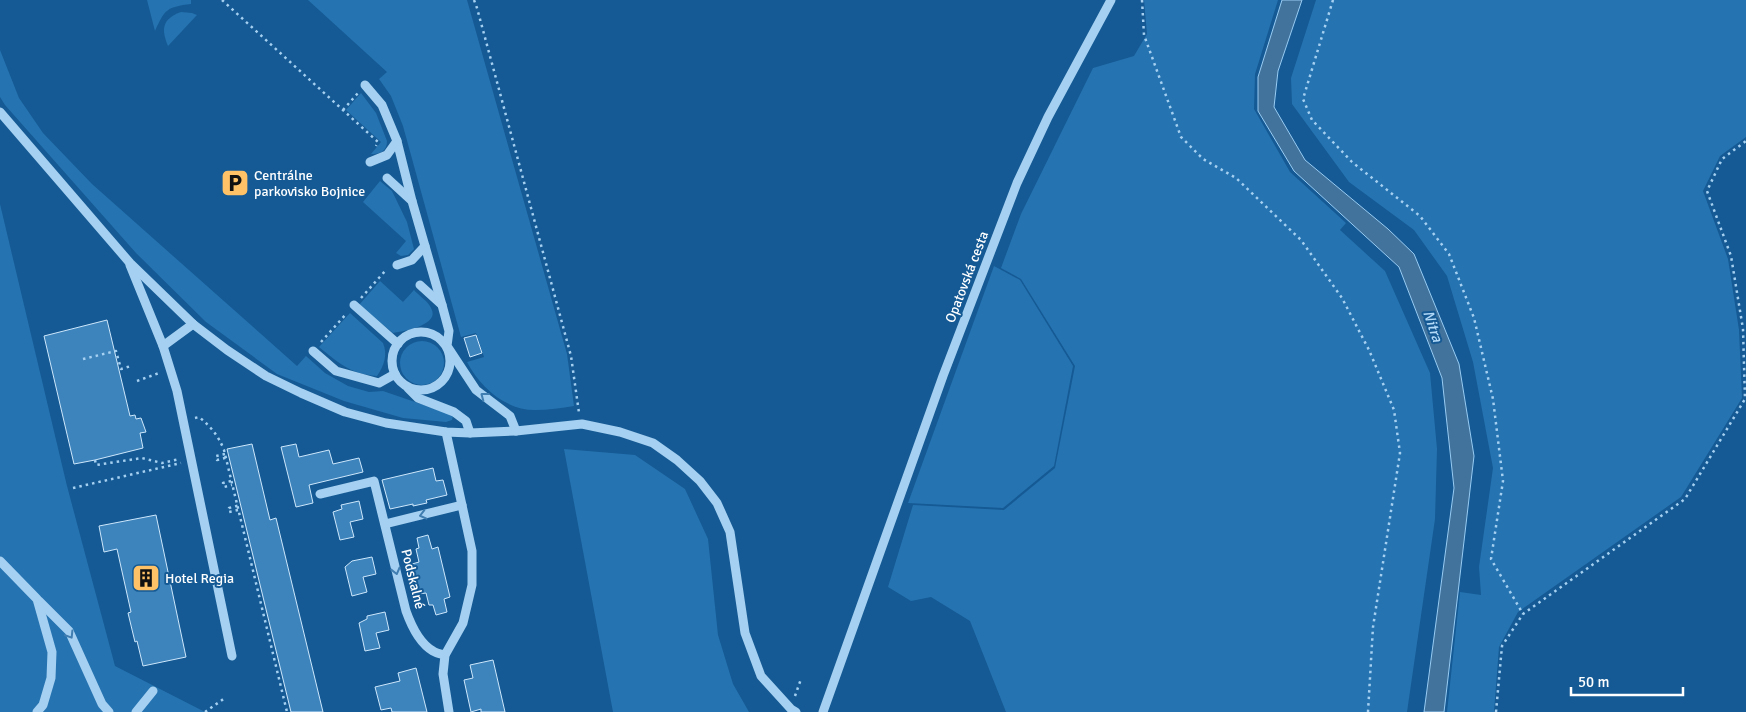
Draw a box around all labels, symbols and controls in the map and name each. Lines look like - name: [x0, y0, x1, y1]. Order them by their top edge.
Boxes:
- place label: Centrálne parkovisko Bojnice: [254, 167, 365, 200]
- parking icon: Centrálne parkovisko Bojnice: [220, 168, 250, 198]
- street label: Opatovská cesta: [942, 229, 992, 325]
- water label: Nitra: [1419, 308, 1447, 345]
- one-way arrow: [480, 393, 490, 402]
- one-way arrow: [419, 509, 428, 520]
- street label: Podskalné: [397, 547, 429, 611]
- building icon: Hotel Regia: [131, 563, 161, 593]
- one-way arrow: [390, 567, 401, 576]
- place label: Hotel Regia: [165, 570, 234, 587]
- one-way arrow: [63, 629, 73, 638]
- scale bar: [1571, 664, 1684, 696]
- text: 50 m: [1578, 673, 1609, 691]

